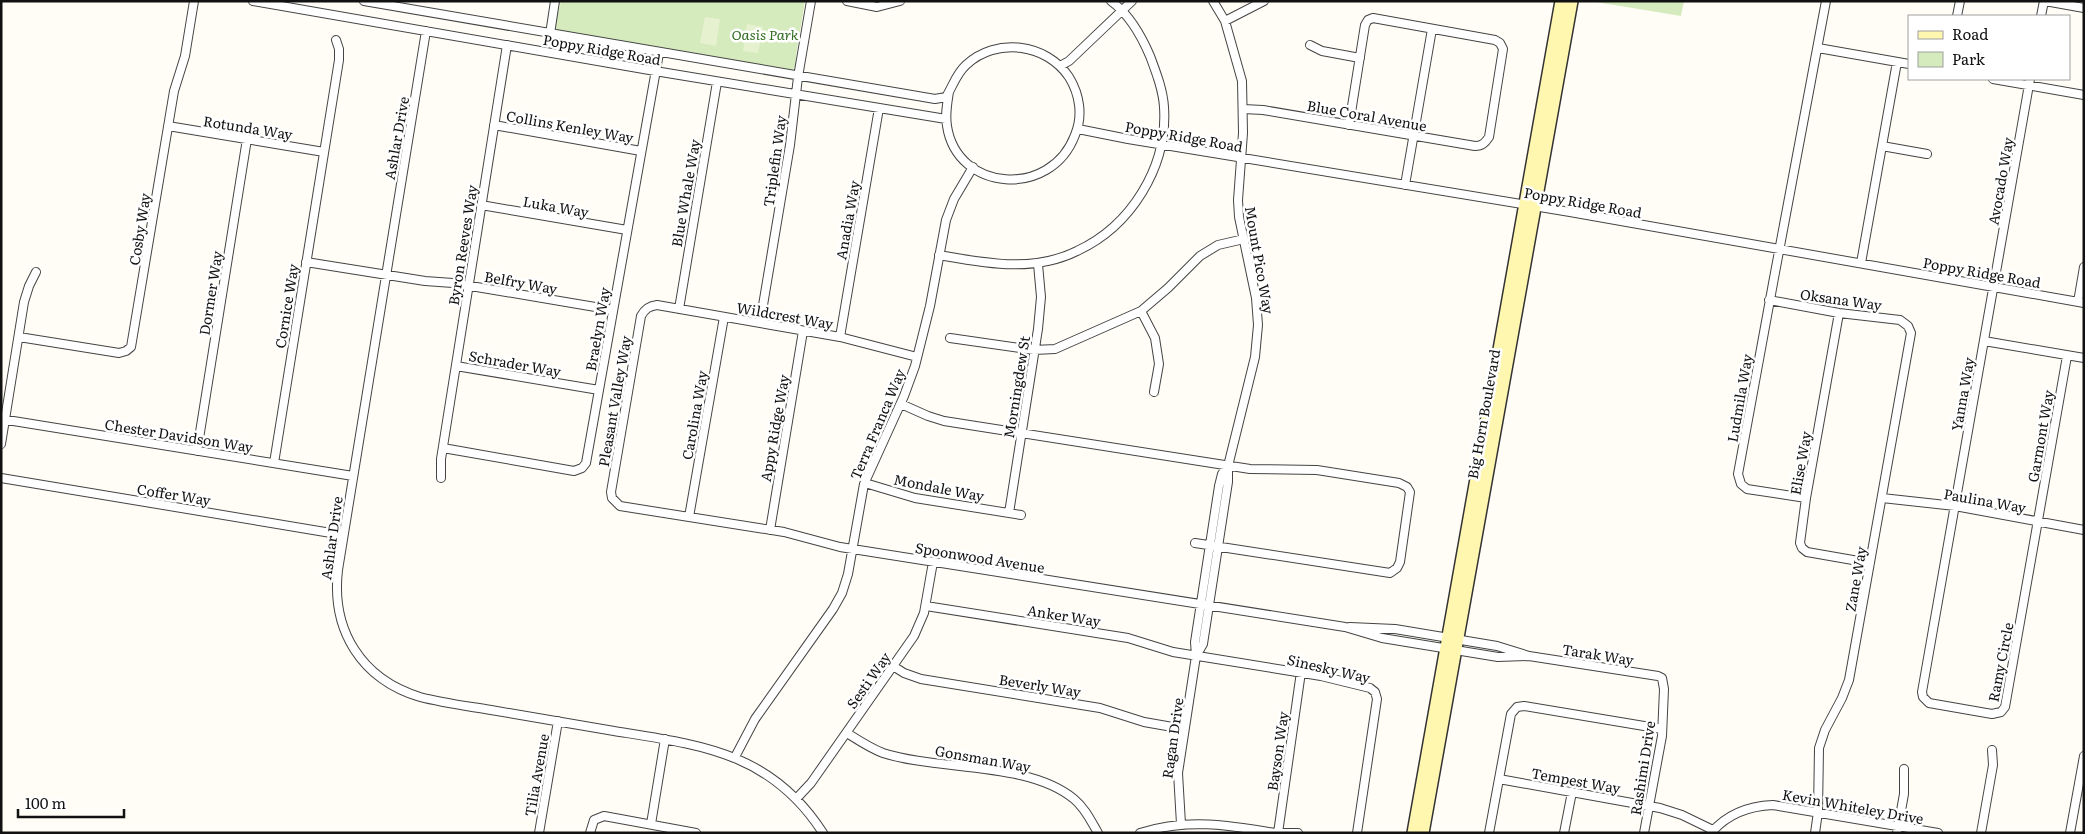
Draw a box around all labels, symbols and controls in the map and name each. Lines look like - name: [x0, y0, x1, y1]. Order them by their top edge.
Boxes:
- legend: [1908, 15, 2070, 80]
- text: Road: [1952, 22, 1988, 45]
- park label: Oasis Park: [732, 24, 799, 44]
- street label: Poppy Ridge Road: [542, 29, 663, 69]
- text: Park: [1952, 47, 1986, 70]
- street label: Ashlar Drive: [379, 95, 413, 181]
- street label: Blue Coral Avenue: [1306, 95, 1428, 135]
- street label: Collins Kenley Way: [505, 105, 636, 147]
- street label: Rotunda Way: [202, 110, 295, 144]
- street label: Triplefin Way: [758, 113, 790, 208]
- street label: Poppy Ridge Road: [1124, 116, 1245, 156]
- street label: Avocado Way: [1982, 135, 2018, 227]
- street label: Blue Whale Way: [666, 137, 704, 249]
- street label: Anadia Way: [830, 178, 864, 261]
- street label: Byron Reeves Way: [443, 182, 482, 307]
- street label: Poppy Ridge Road: [1523, 182, 1644, 222]
- street label: Luka Way: [522, 190, 591, 222]
- street label: Cosby Way: [123, 191, 155, 267]
- street label: Mount Pico Way: [1241, 205, 1279, 316]
- street label: Dormer Way: [193, 248, 227, 337]
- street label: Poppy Ridge Road: [1922, 252, 2043, 292]
- street label: Cornice Way: [269, 261, 303, 350]
- street label: Belfry Way: [483, 266, 560, 298]
- street label: Oksana Way: [1799, 283, 1884, 315]
- street label: Braelyn Way: [580, 285, 614, 372]
- street label: Wildcrest Way: [735, 297, 836, 333]
- street label: Pleasant Valley Way: [593, 333, 636, 468]
- street label: Morningdew St: [998, 334, 1034, 440]
- street label: Schrader Way: [467, 345, 564, 381]
- street label: Big Horn Boulevard: [1462, 347, 1504, 480]
- street label: Ludmila Way: [1721, 351, 1757, 444]
- street label: Yanna Way: [1946, 355, 1978, 433]
- street label: Terra Franca Way: [845, 365, 910, 483]
- street label: Carolina Way: [676, 368, 712, 461]
- street label: Appy Ridge Way: [755, 372, 793, 483]
- street label: Garmont Way: [2022, 387, 2058, 484]
- street label: Chester Davidson Way: [103, 413, 255, 457]
- street label: Elise Way: [1785, 429, 1816, 497]
- street label: Mondale Way: [892, 468, 987, 506]
- street label: Coffer Way: [136, 478, 213, 510]
- street label: Paulina Way: [1942, 483, 2029, 517]
- street label: Ashlar Drive: [315, 495, 347, 581]
- street label: Spoonwood Avenue: [914, 537, 1046, 577]
- street label: Zane Way: [1839, 544, 1871, 613]
- street label: Anker Way: [1026, 599, 1103, 631]
- street label: Ramy Circle: [1982, 621, 2018, 703]
- street label: Tarak Way: [1561, 638, 1636, 670]
- street label: Sesti Way: [841, 647, 895, 712]
- street label: Sinesky Way: [1285, 649, 1373, 687]
- street label: Beverly Way: [998, 669, 1083, 701]
- street label: Ragan Drive: [1156, 696, 1188, 780]
- street label: Bayson Way: [1262, 709, 1293, 792]
- street label: Rashimi Drive: [1625, 719, 1659, 817]
- street label: Tilia Avenue: [519, 732, 553, 818]
- street label: Gonsman Way: [933, 740, 1033, 776]
- street label: Tempest Way: [1530, 762, 1623, 798]
- street label: Kevin Whiteley Drive: [1781, 784, 1925, 828]
- scale bar: [18, 786, 124, 818]
- text: 100 m: [25, 791, 66, 814]

